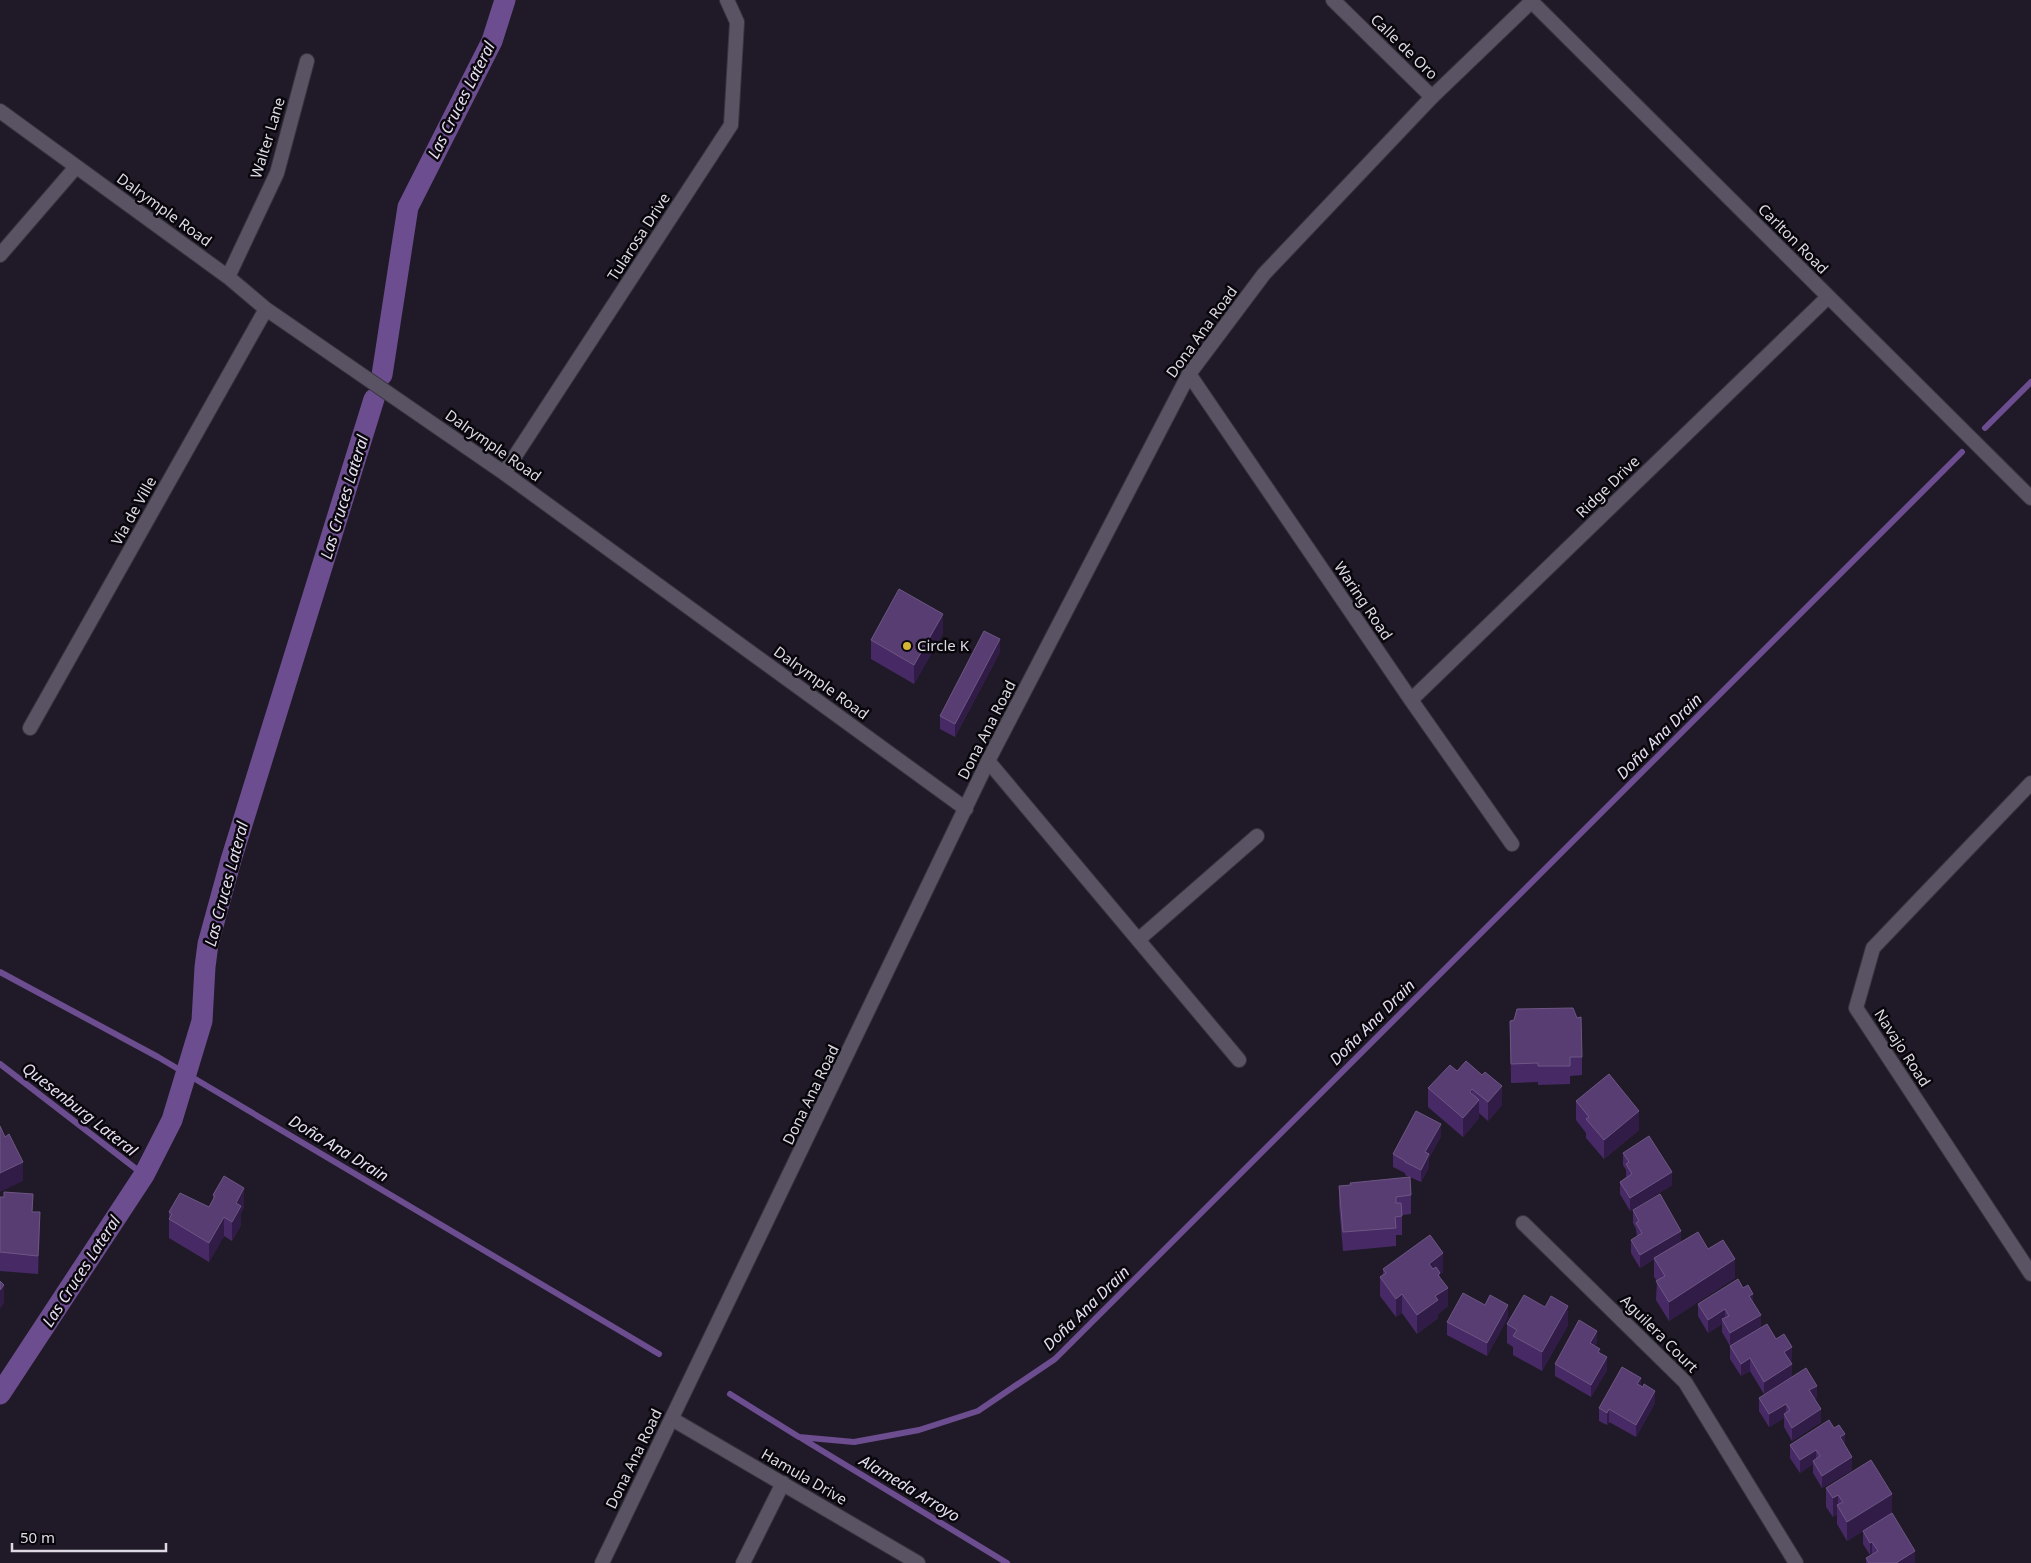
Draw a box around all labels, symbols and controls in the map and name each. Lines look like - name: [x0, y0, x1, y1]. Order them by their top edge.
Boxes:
- street label: Calle de Oro: [1367, 9, 1443, 83]
- water label: Las Cruces Lateral: [422, 37, 500, 162]
- street label: Walter Lane: [245, 95, 289, 181]
- street label: Dalrymple Road: [113, 168, 216, 250]
- street label: Tularosa Drive: [602, 189, 674, 284]
- street label: Carlton Road: [1754, 199, 1833, 278]
- street label: Dona Ana Road: [1161, 282, 1241, 381]
- street label: Dalrymple Road: [442, 405, 545, 486]
- water label: Las Cruces Lateral: [315, 432, 374, 562]
- street label: Ridge Drive: [1571, 451, 1643, 522]
- street label: Via de Ville: [106, 472, 160, 549]
- street label: Waring Road: [1330, 557, 1397, 644]
- place label: Circle K: [917, 635, 970, 655]
- marker: Circle K: [901, 640, 913, 652]
- street label: Dalrymple Road: [770, 641, 873, 723]
- street label: Dona Ana Road: [952, 677, 1020, 783]
- water label: Doña Ana Drain: [1611, 688, 1707, 784]
- water label: Las Cruces Lateral: [199, 818, 253, 949]
- water label: Doña Ana Drain: [1324, 974, 1420, 1070]
- street label: Navajo Road: [1870, 1005, 1935, 1090]
- street label: Dona Ana Road: [777, 1041, 843, 1148]
- water label: Quesenburg Lateral: [18, 1057, 143, 1161]
- water label: Doña Ana Drain: [285, 1109, 393, 1187]
- water label: Las Cruces Lateral: [37, 1210, 126, 1331]
- water label: Doña Ana Drain: [1038, 1261, 1134, 1355]
- street label: Aguilera Court: [1617, 1290, 1703, 1377]
- street label: Dona Ana Road: [600, 1405, 666, 1512]
- street label: Hamula Drive: [758, 1443, 851, 1509]
- water label: Alameda Arroyo: [855, 1449, 964, 1527]
- scale bar: [12, 1520, 166, 1552]
- text: 50 m: [20, 1527, 55, 1547]

